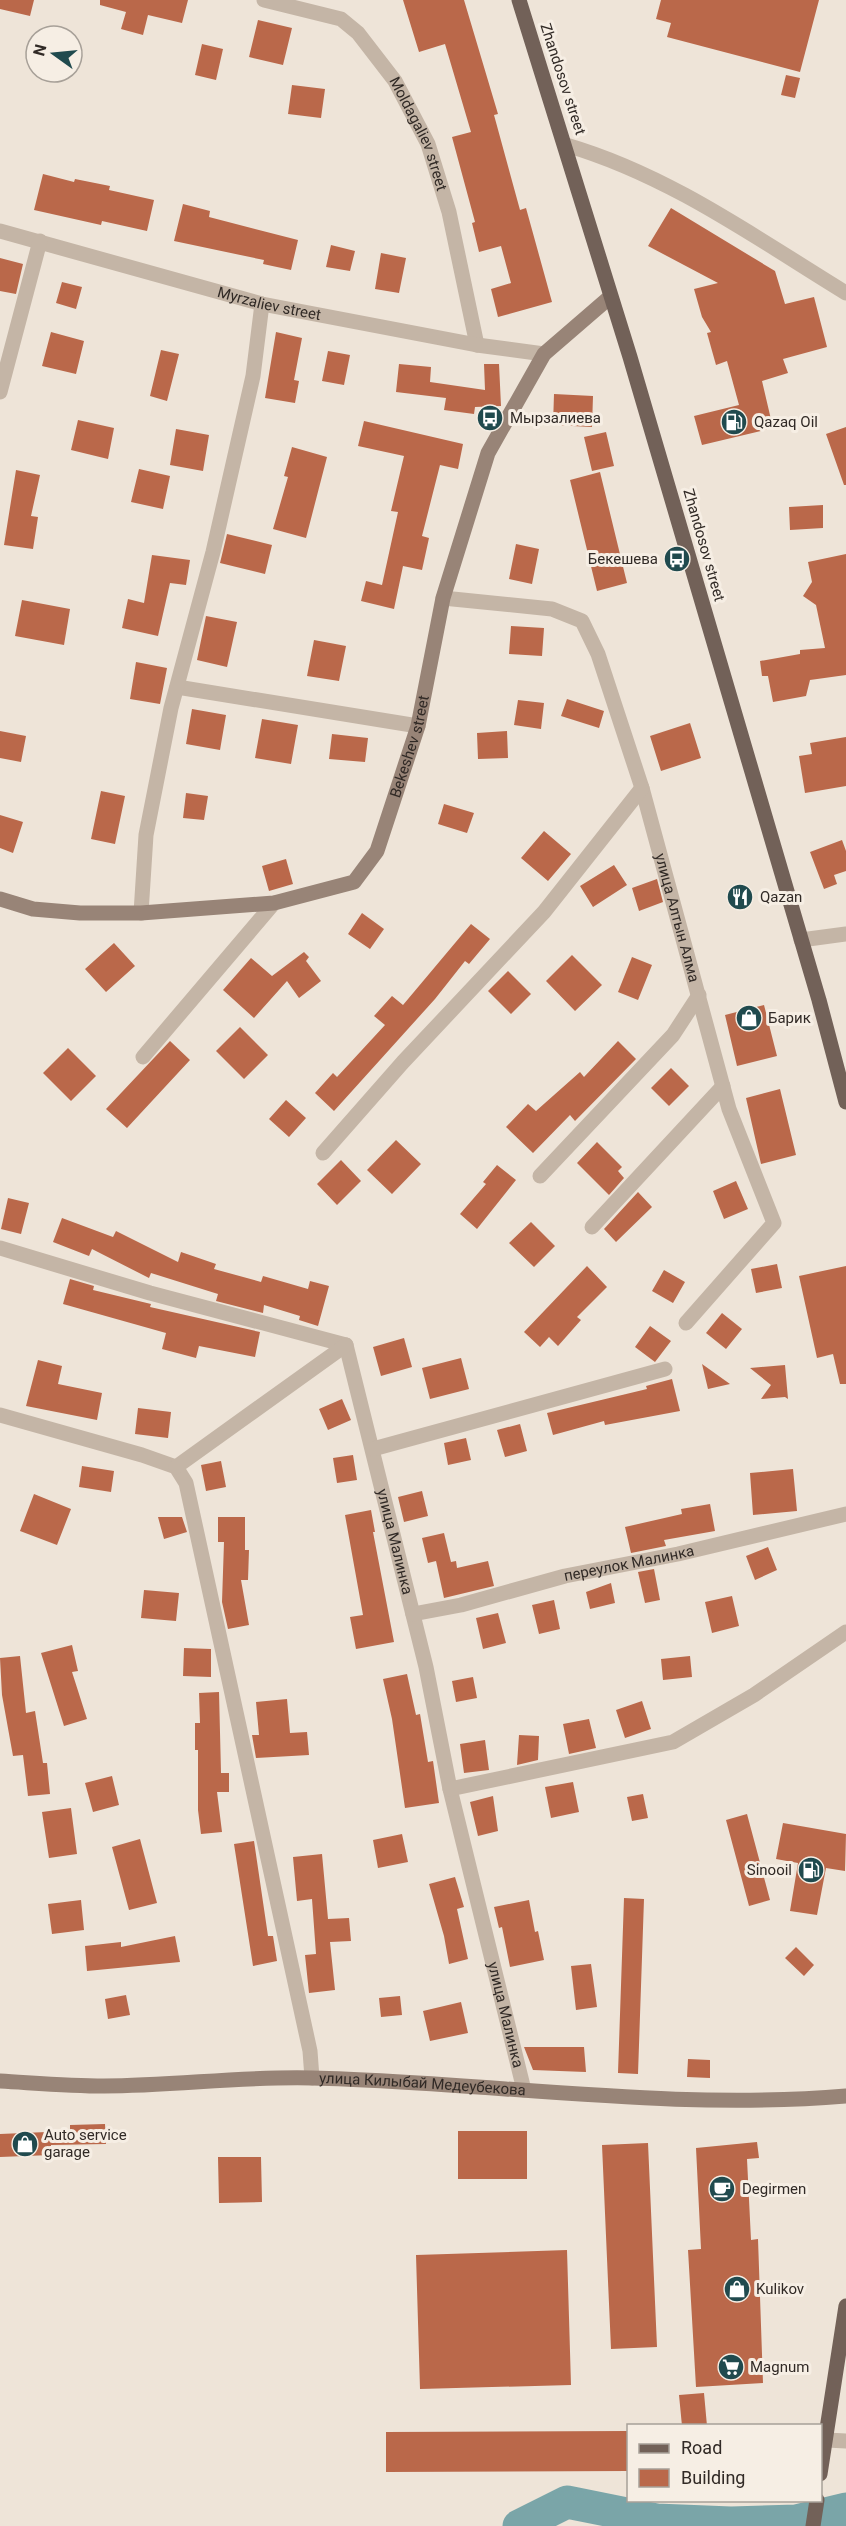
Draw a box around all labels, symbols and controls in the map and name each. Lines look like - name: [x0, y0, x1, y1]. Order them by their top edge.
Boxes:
- street label: Zhandosov street: [536, 21, 590, 137]
- north arrow: [24, 24, 84, 84]
- text: N: [29, 42, 51, 58]
- street label: Moldagaliev street: [385, 74, 451, 193]
- street label: Myrzaliev street: [215, 283, 323, 324]
- bus stop icon: Мырзалиева: [475, 403, 505, 433]
- fuel station icon: Qazaq Oil: [719, 407, 749, 437]
- place label: Мырзалиева: [510, 409, 601, 427]
- place label: Qazaq Oil: [754, 413, 818, 431]
- street label: Zhandosov street: [679, 487, 729, 603]
- bus stop icon: Бекешева: [662, 544, 692, 574]
- place label: Бекешева: [588, 550, 658, 568]
- street label: Bekeshev street: [386, 694, 433, 800]
- street label: улица Алтын Алма: [651, 851, 703, 984]
- restaurant icon: Qazan: [725, 882, 755, 912]
- place label: Qazan: [760, 888, 802, 906]
- shop icon: Барик: [734, 1003, 764, 1033]
- place label: Барик: [768, 1009, 811, 1027]
- street label: улица Малинка: [373, 1487, 417, 1596]
- street label: переулок Малинка: [562, 1541, 696, 1585]
- fuel station icon: Sinooil: [796, 1855, 826, 1885]
- place label: Sinooil: [747, 1861, 792, 1879]
- street label: улица Малинка: [484, 1960, 527, 2070]
- street label: улица Килыбай Медеубекова: [319, 2069, 526, 2099]
- place label: Auto service garage: [44, 2126, 127, 2161]
- shop icon: Auto service garage: [10, 2129, 40, 2159]
- cafe icon: Degirmen: [707, 2174, 737, 2204]
- place label: Degirmen: [742, 2180, 806, 2198]
- shop icon: Kulikov: [722, 2274, 752, 2304]
- place label: Kulikov: [756, 2280, 804, 2298]
- supermarket icon: Magnum: [716, 2352, 746, 2382]
- place label: Magnum: [750, 2358, 809, 2376]
- legend: [627, 2424, 822, 2502]
- text: Road: [681, 2437, 722, 2458]
- text: Building: [681, 2467, 745, 2488]

